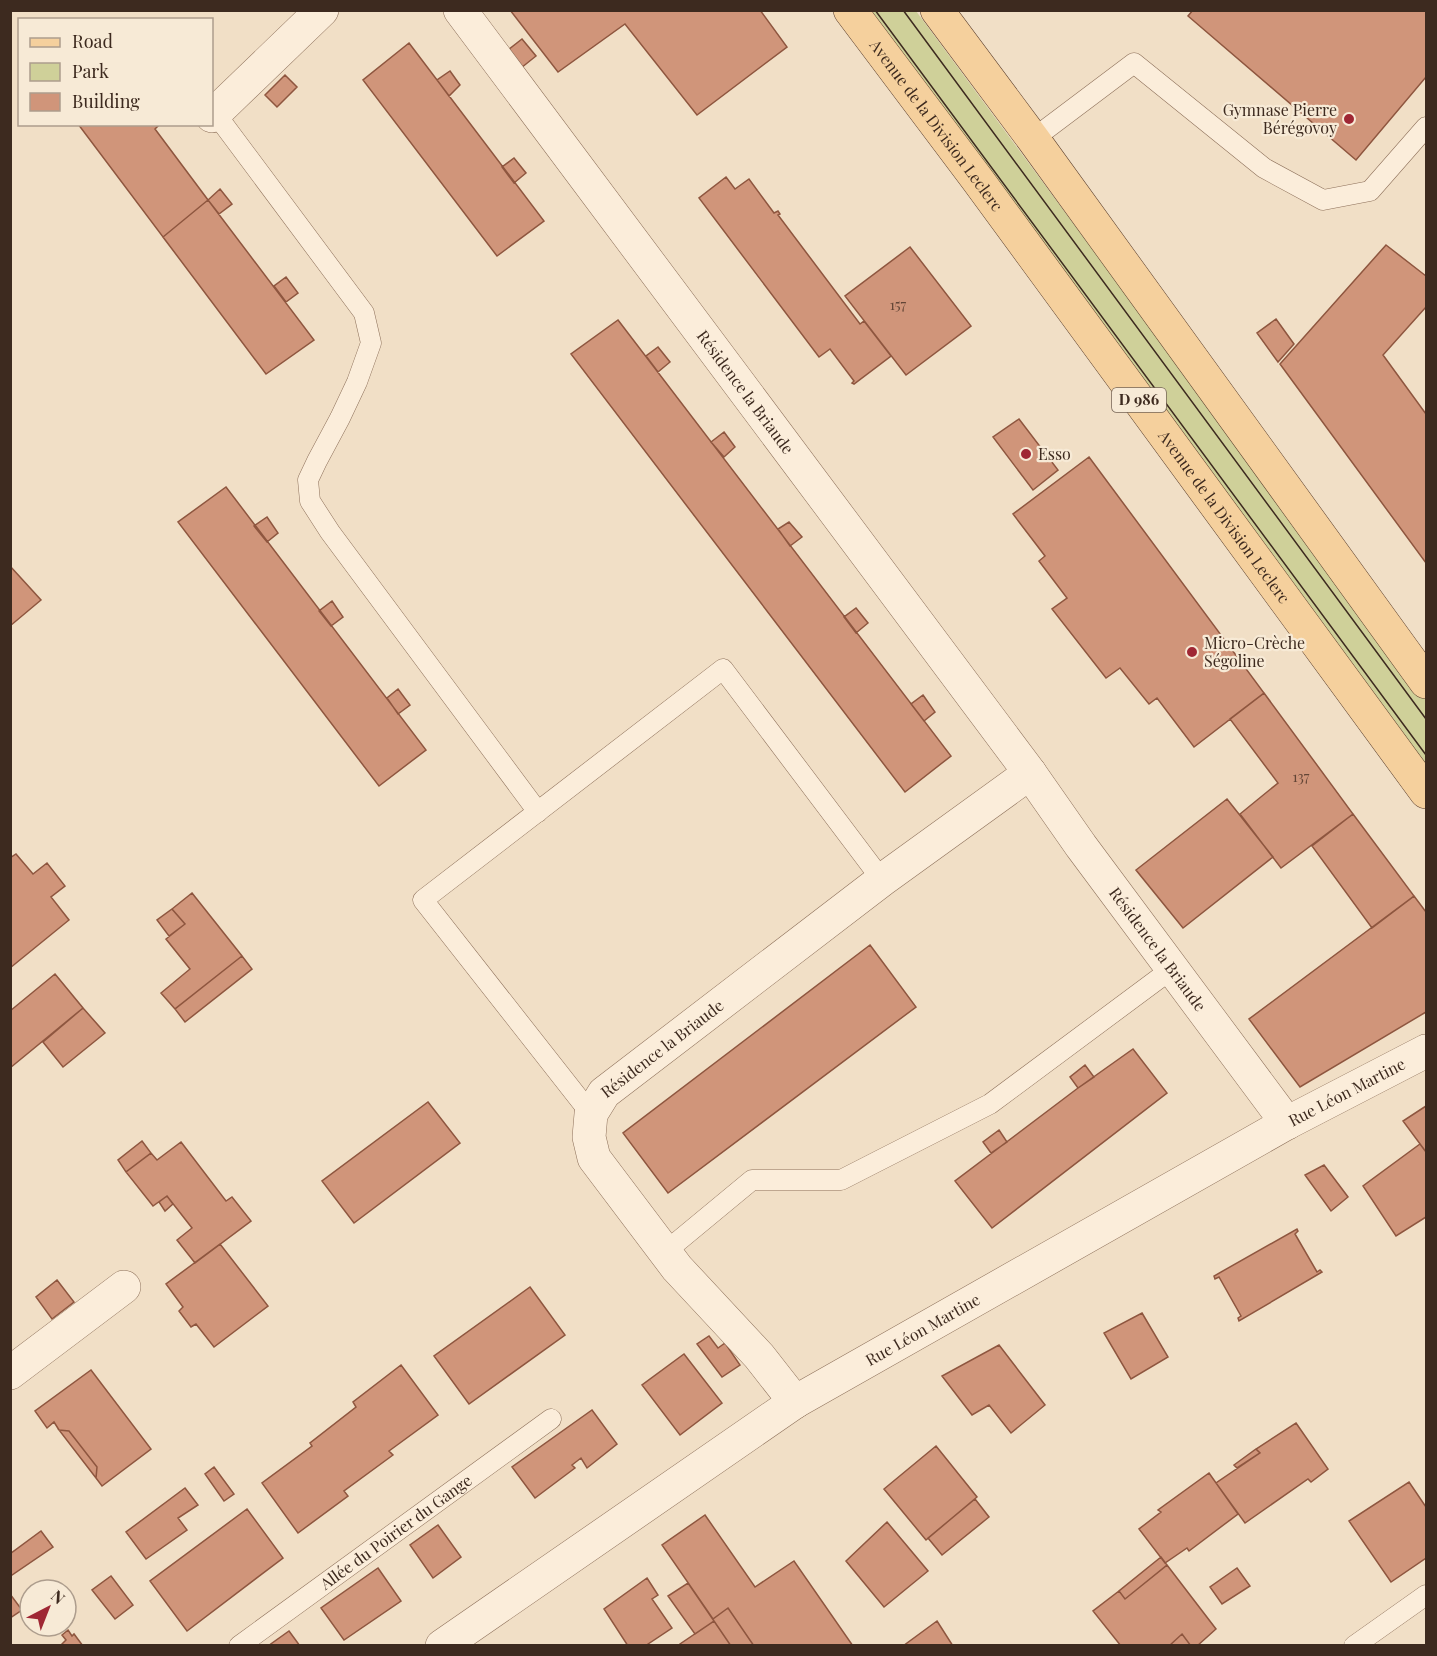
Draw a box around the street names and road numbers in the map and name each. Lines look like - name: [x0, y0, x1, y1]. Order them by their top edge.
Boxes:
- street label: Avenue de la Division Leclerc: [865, 34, 1008, 215]
- street label: Résidence la Briaude: [693, 326, 799, 458]
- road number: D 986: [1112, 388, 1166, 412]
- street label: Avenue de la Division Leclerc: [1154, 425, 1295, 607]
- street label: Résidence la Briaude: [1105, 883, 1211, 1015]
- street label: Résidence la Briaude: [596, 994, 727, 1102]
- street label: Rue Léon Martine: [1285, 1053, 1408, 1131]
- street label: Rue Léon Martine: [861, 1288, 984, 1370]
- street label: Allée du Poirier du Gange: [315, 1469, 476, 1594]

